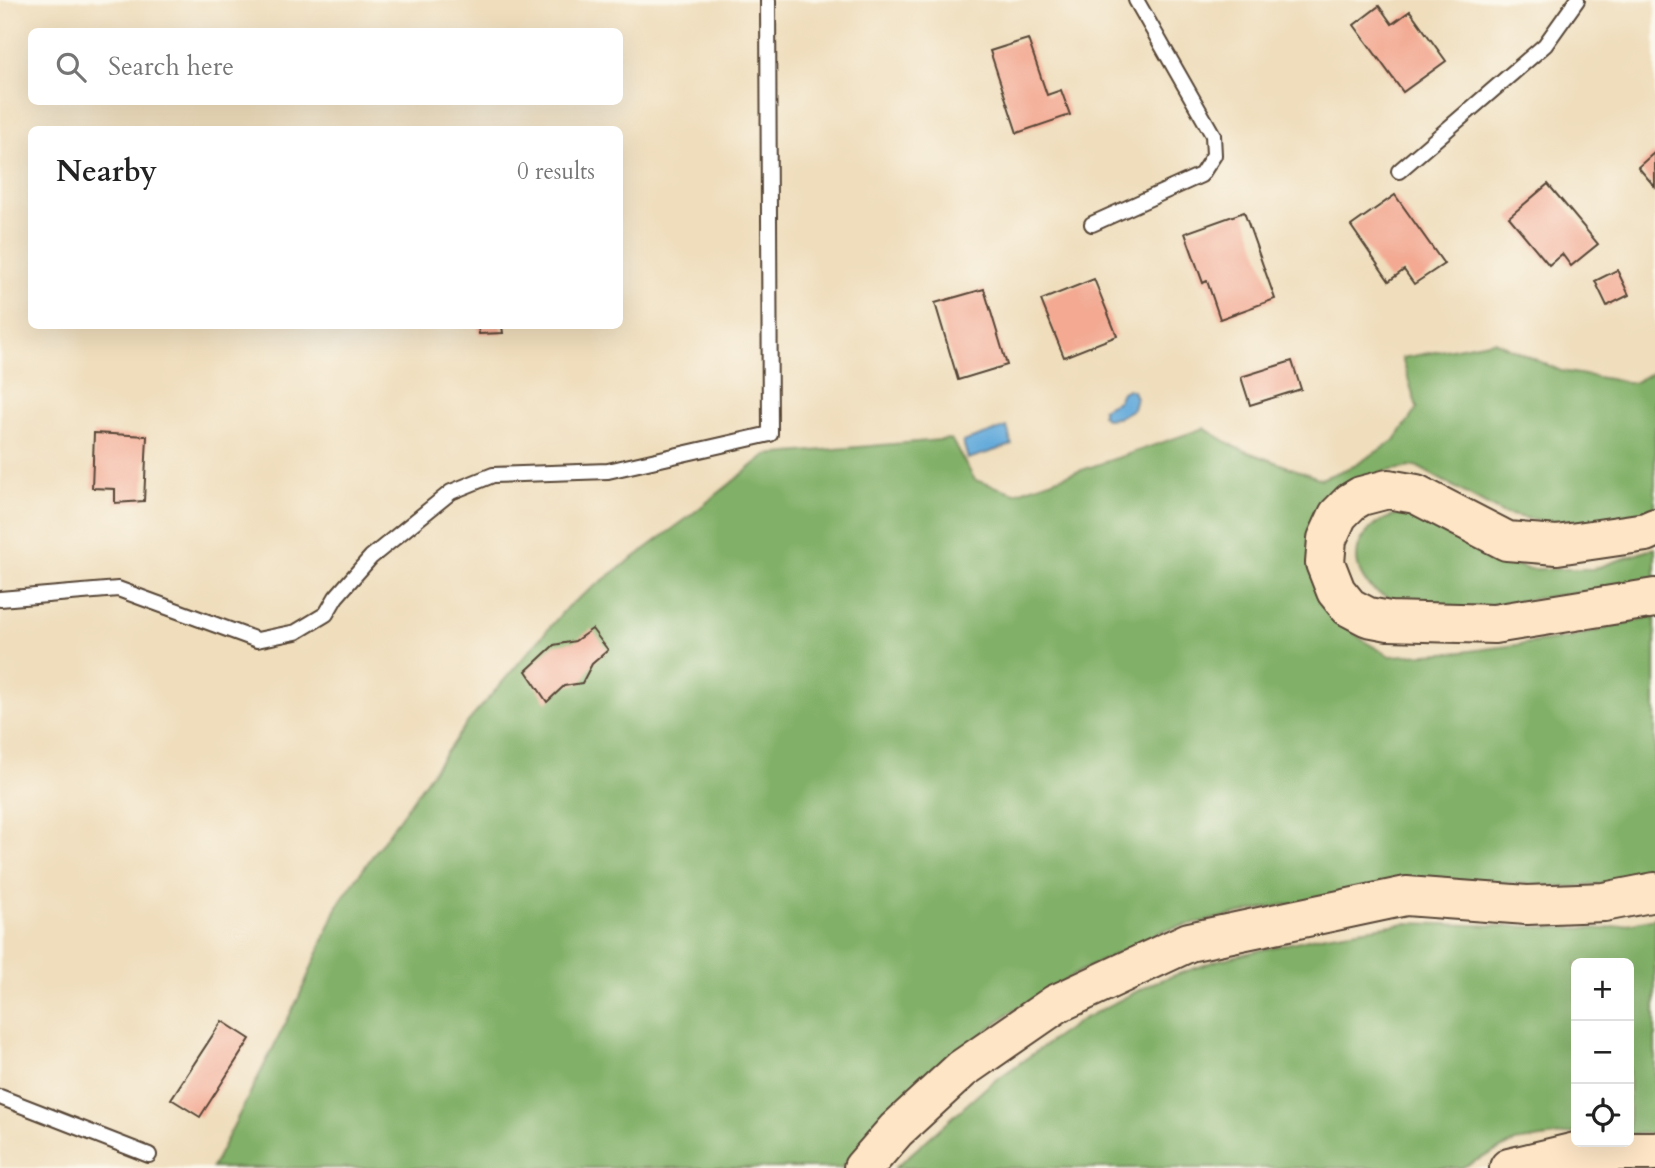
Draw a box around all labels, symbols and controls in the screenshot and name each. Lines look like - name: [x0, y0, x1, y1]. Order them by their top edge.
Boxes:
- search box: [28, 28, 623, 105]
- icon: search: [52, 48, 90, 86]
- text: Search here: [108, 49, 234, 84]
- text: Nearby: [56, 151, 157, 192]
- text: 0 results: [517, 156, 595, 187]
- map controls: [1571, 958, 1634, 1147]
- button: +: [1571, 958, 1634, 1021]
- button: −: [1571, 1021, 1634, 1084]
- button: locate: [1571, 1084, 1634, 1147]

